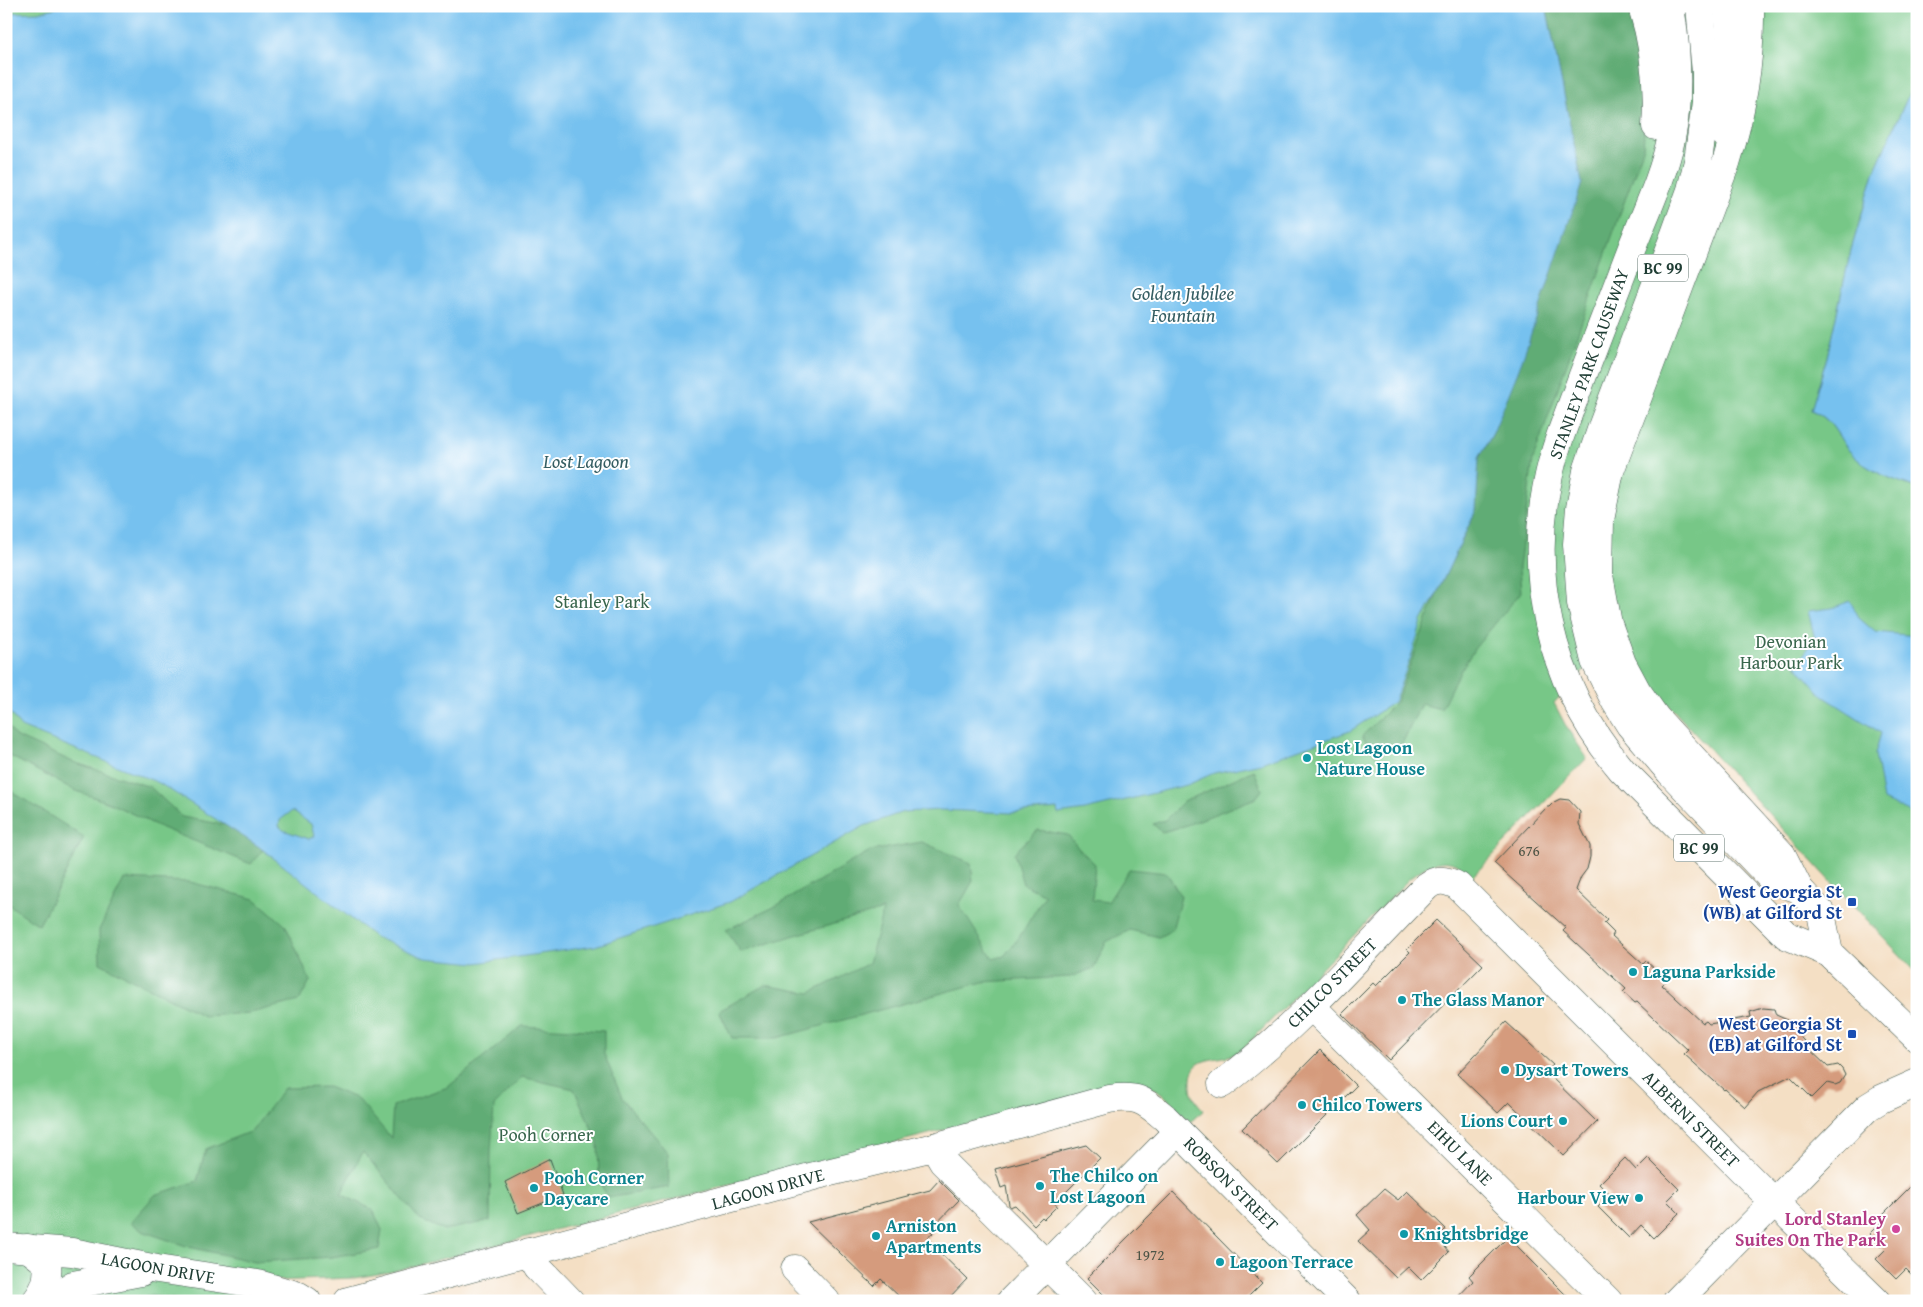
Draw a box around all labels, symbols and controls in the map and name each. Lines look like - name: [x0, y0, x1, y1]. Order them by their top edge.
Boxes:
- road number: BC 99: [1638, 254, 1688, 282]
- street label: STANLEY PARK CAUSEWAY: [1541, 265, 1636, 463]
- water label: Golden Jubilee Fountain: [1132, 279, 1234, 329]
- water label: Lost Lagoon: [542, 447, 629, 475]
- park label: Stanley Park: [555, 588, 650, 615]
- park label: Devonian Harbour Park: [1740, 628, 1843, 676]
- place label: Lost Lagoon Nature House: [1317, 734, 1425, 782]
- marker: Lost Lagoon Nature House: [1301, 752, 1313, 764]
- road number: BC 99: [1674, 834, 1724, 861]
- house number: 676: [1518, 840, 1540, 861]
- place label: West Georgia St (WB) at Gilford St: [1703, 878, 1842, 926]
- marker: West Georgia St (WB) at Gilford St: [1846, 896, 1858, 908]
- street label: CHILCO STREET: [1280, 931, 1383, 1034]
- place label: Laguna Parkside: [1643, 958, 1776, 985]
- marker: Laguna Parkside: [1627, 966, 1639, 978]
- place label: The Glass Manor: [1412, 986, 1545, 1013]
- marker: The Glass Manor: [1396, 994, 1408, 1006]
- place label: West Georgia St (EB) at Gilford St: [1709, 1010, 1842, 1058]
- marker: West Georgia St (EB) at Gilford St: [1846, 1028, 1858, 1040]
- place label: Dysart Towers: [1515, 1056, 1629, 1083]
- marker: Dysart Towers: [1499, 1064, 1511, 1076]
- street label: ALBERNI STREET: [1636, 1064, 1746, 1174]
- place label: Chilco Towers: [1312, 1091, 1423, 1118]
- marker: Chilco Towers: [1296, 1099, 1308, 1111]
- place label: Lions Court: [1461, 1107, 1553, 1134]
- street label: EIHU LANE: [1421, 1114, 1499, 1192]
- marker: Lions Court: [1557, 1115, 1569, 1127]
- park label: Pooh Corner: [499, 1121, 594, 1148]
- street label: ROBSON STREET: [1178, 1130, 1285, 1237]
- street label: LAGOON DRIVE: [709, 1161, 827, 1216]
- place label: The Chilco on Lost Lagoon: [1050, 1162, 1158, 1210]
- place label: Pooh Corner Daycare: [544, 1164, 645, 1212]
- marker: The Chilco on Lost Lagoon: [1034, 1180, 1046, 1192]
- marker: Pooh Corner Daycare: [528, 1182, 540, 1194]
- place label: Harbour View: [1518, 1184, 1629, 1211]
- marker: Harbour View: [1633, 1192, 1645, 1204]
- place label: Lord Stanley Suites On The Park: [1735, 1205, 1887, 1253]
- place label: Arniston Apartments: [886, 1212, 982, 1260]
- place label: Knightsbridge: [1414, 1220, 1529, 1247]
- marker: Lord Stanley Suites On The Park: [1890, 1223, 1902, 1235]
- marker: Knightsbridge: [1398, 1228, 1410, 1240]
- marker: Arniston Apartments: [870, 1230, 882, 1242]
- street label: LAGOON DRIVE: [99, 1244, 217, 1291]
- house number: 1972: [1136, 1244, 1164, 1265]
- place label: Lagoon Terrace: [1230, 1248, 1353, 1275]
- marker: Lagoon Terrace: [1214, 1256, 1226, 1268]

